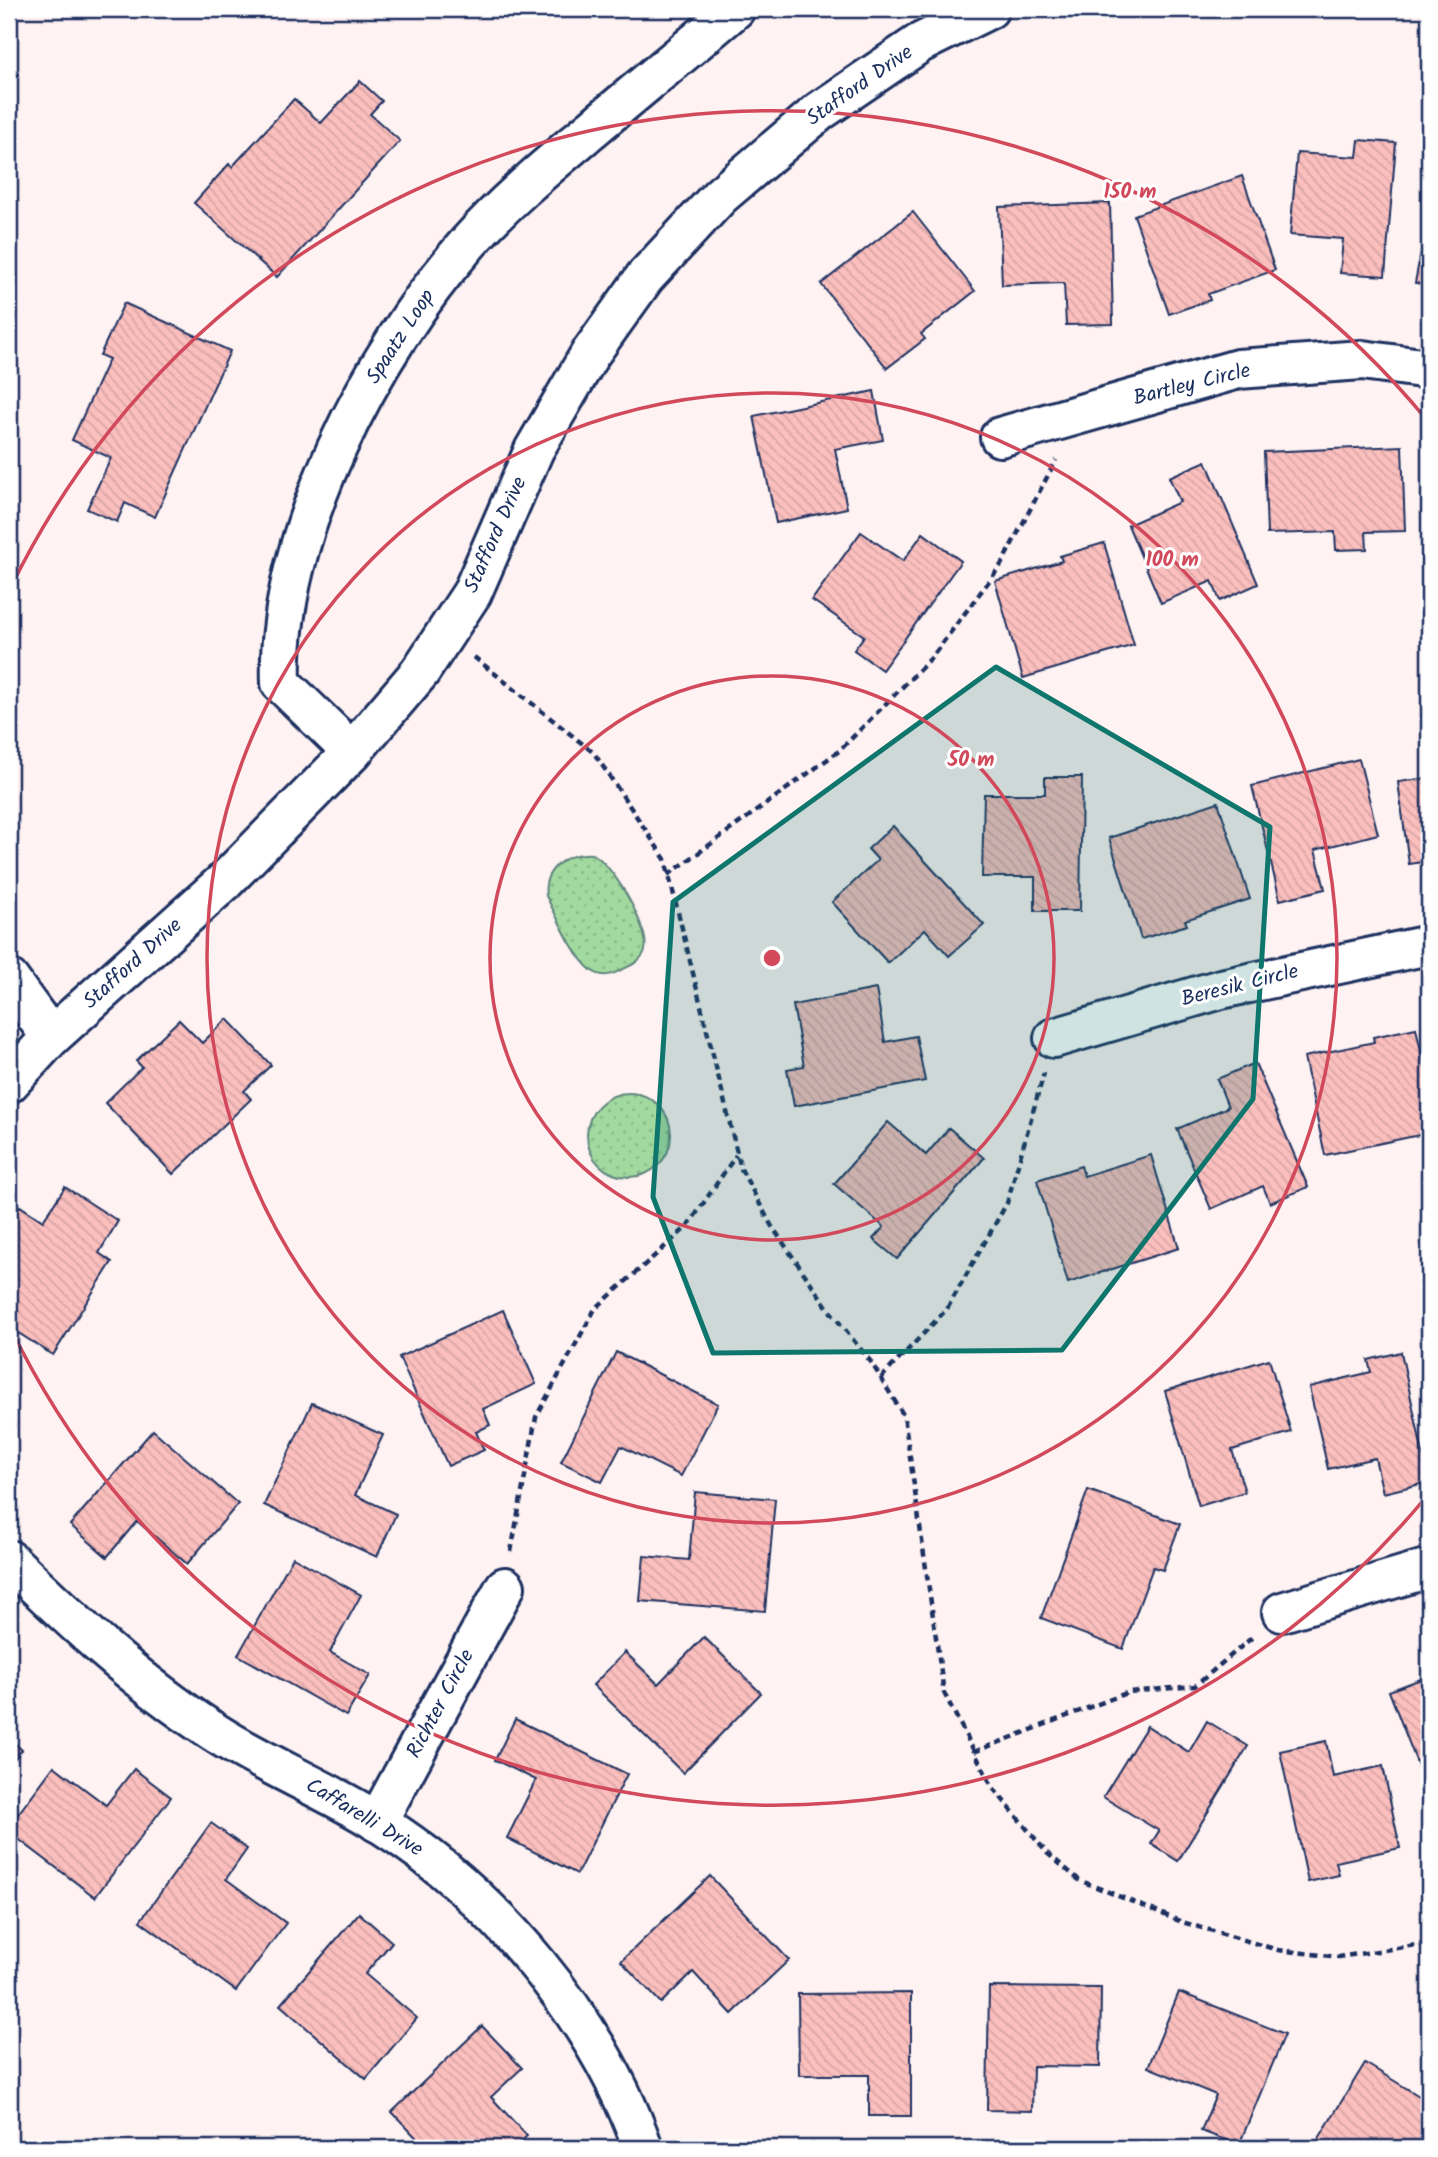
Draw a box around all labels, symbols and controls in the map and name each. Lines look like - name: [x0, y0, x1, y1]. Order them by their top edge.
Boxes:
- street label: Stafford Drive: [800, 37, 921, 135]
- text: 150 m: [1103, 176, 1157, 209]
- street label: Spaatz Loop: [358, 283, 444, 391]
- street label: Bartley Circle: [1130, 354, 1255, 415]
- street label: Stafford Drive: [456, 471, 537, 598]
- text: 100 m: [1145, 544, 1199, 577]
- text: 50 m: [947, 744, 994, 777]
- street label: Stafford Drive: [76, 910, 191, 1018]
- centre of rings: [760, 946, 784, 970]
- street label: Beresik Circle: [1178, 955, 1303, 1017]
- street label: Richter Circle: [398, 1643, 484, 1764]
- street label: Caffarelli Drive: [299, 1770, 430, 1866]

